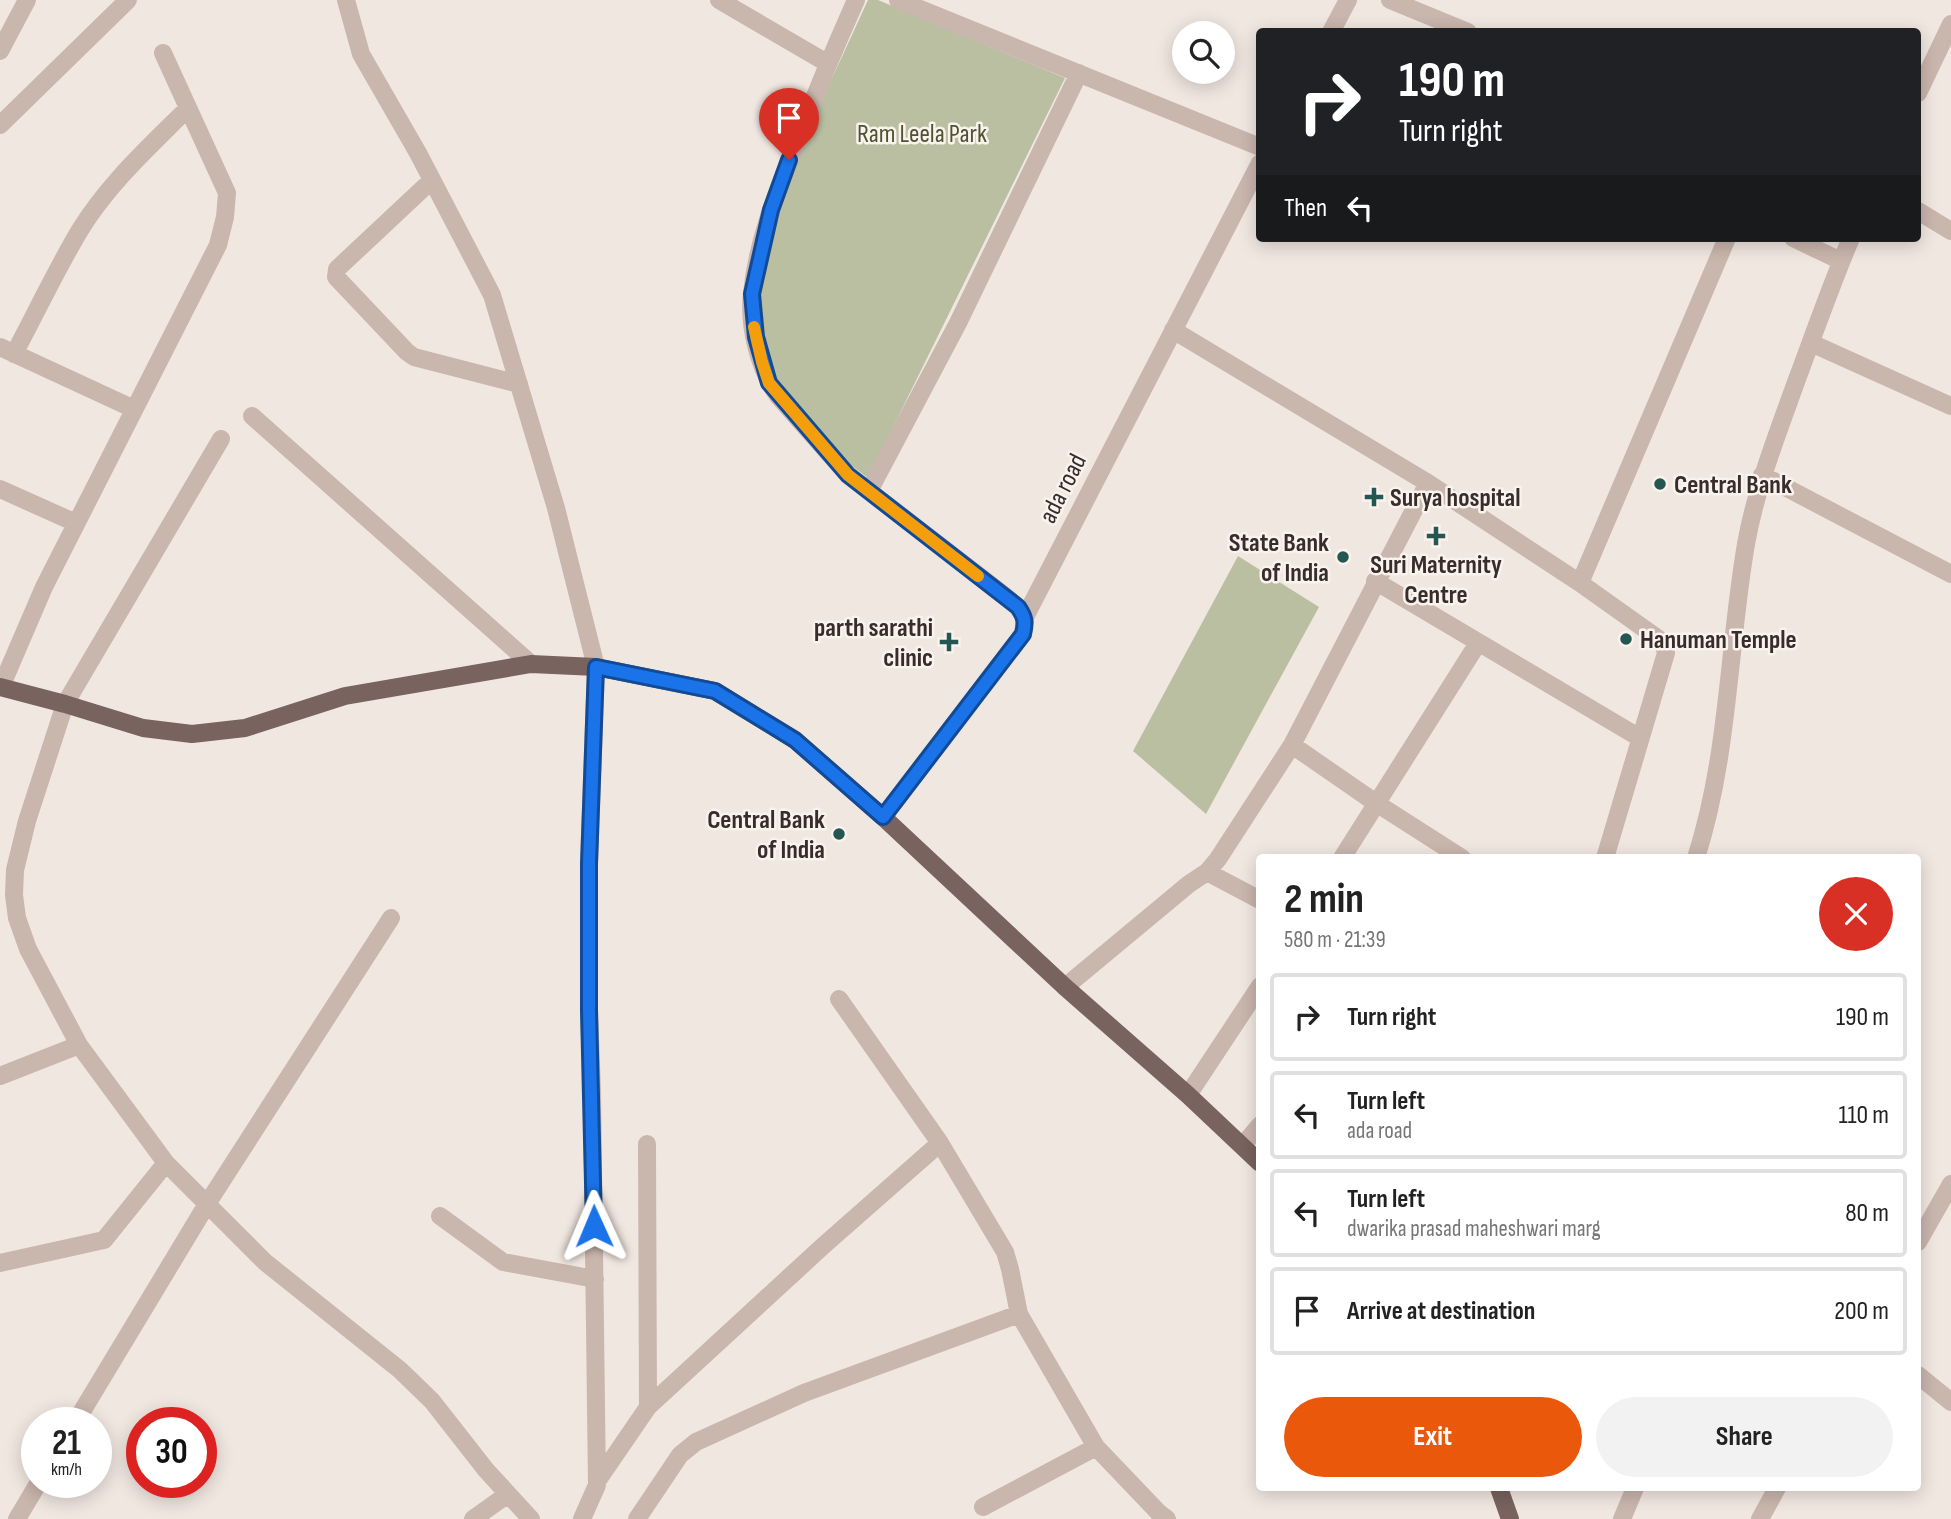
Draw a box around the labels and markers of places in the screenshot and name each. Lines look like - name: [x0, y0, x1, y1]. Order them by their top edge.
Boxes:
- pin: [759, 88, 819, 160]
- place label: Central Bank: [1674, 470, 1792, 501]
- marker: Central Bank: [1652, 476, 1668, 492]
- place label: Surya hospital: [1390, 483, 1520, 514]
- marker: Surya hospital: [1364, 487, 1384, 507]
- marker: Suri Maternity Centre: [1426, 526, 1446, 546]
- place label: State Bank of India: [1229, 528, 1329, 589]
- marker: State Bank of India: [1335, 549, 1351, 565]
- place label: Suri Maternity Centre: [1370, 550, 1502, 611]
- place label: parth sarathi clinic: [814, 613, 933, 674]
- place label: Hanuman Temple: [1640, 625, 1797, 656]
- marker: Hanuman Temple: [1618, 631, 1634, 647]
- marker: parth sarathi clinic: [939, 632, 959, 652]
- place label: Central Bank of India: [707, 805, 825, 866]
- marker: Central Bank of India: [831, 826, 847, 842]

